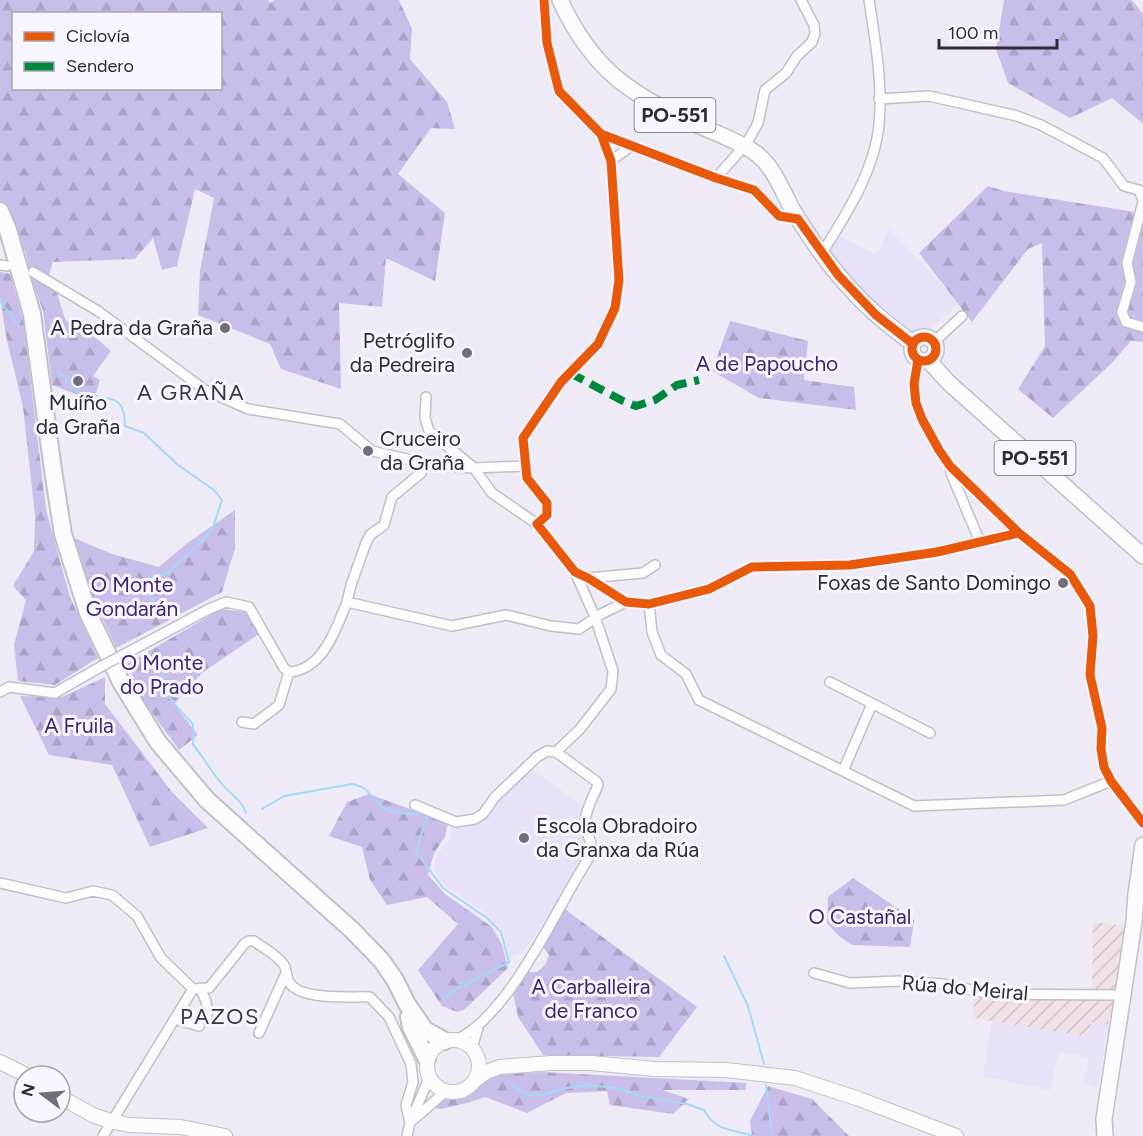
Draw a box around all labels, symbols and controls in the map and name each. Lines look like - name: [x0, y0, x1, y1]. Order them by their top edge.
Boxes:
- legend: [12, 12, 222, 90]
- scale bar: [939, 12, 1058, 50]
- text: 100 m: [948, 22, 998, 44]
- text: Ciclovía: [66, 25, 130, 47]
- text: Sendero: [66, 55, 134, 77]
- road number: PO-551: [634, 98, 716, 132]
- place label: A Pedra da Graña: [50, 315, 213, 340]
- marker: A Pedra da Graña: [218, 321, 232, 335]
- place label: Petróglifo da Pedreira: [350, 328, 455, 377]
- marker: Petróglifo da Pedreira: [460, 346, 474, 360]
- park label: A de Papoucho: [696, 351, 838, 376]
- marker: Muíño da Graña: [71, 374, 85, 388]
- district label: A GRAÑA: [137, 379, 245, 406]
- place label: Muíño da Graña: [36, 390, 120, 439]
- place label: Cruceiro da Graña: [380, 426, 464, 475]
- road number: PO-551: [994, 441, 1076, 475]
- marker: Cruceiro da Graña: [361, 444, 375, 458]
- place label: Foxas de Santo Domingo: [817, 570, 1051, 595]
- park label: O Monte Gondarán: [86, 572, 178, 621]
- marker: Foxas de Santo Domingo: [1056, 576, 1070, 590]
- park label: O Monte do Prado: [120, 650, 204, 699]
- park label: A Fruila: [44, 713, 114, 738]
- place label: Escola Obradoiro da Granxa da Rúa: [536, 813, 699, 862]
- marker: Escola Obradoiro da Granxa da Rúa: [517, 831, 531, 845]
- park label: O Castañal: [809, 904, 911, 929]
- street label: Rúa do Meiral: [901, 970, 1029, 1005]
- park label: A Carballeira de Franco: [532, 974, 650, 1023]
- district label: PAZOS: [180, 1003, 260, 1030]
- north arrow: [12, 1064, 72, 1124]
- text: N: [17, 1081, 39, 1099]

